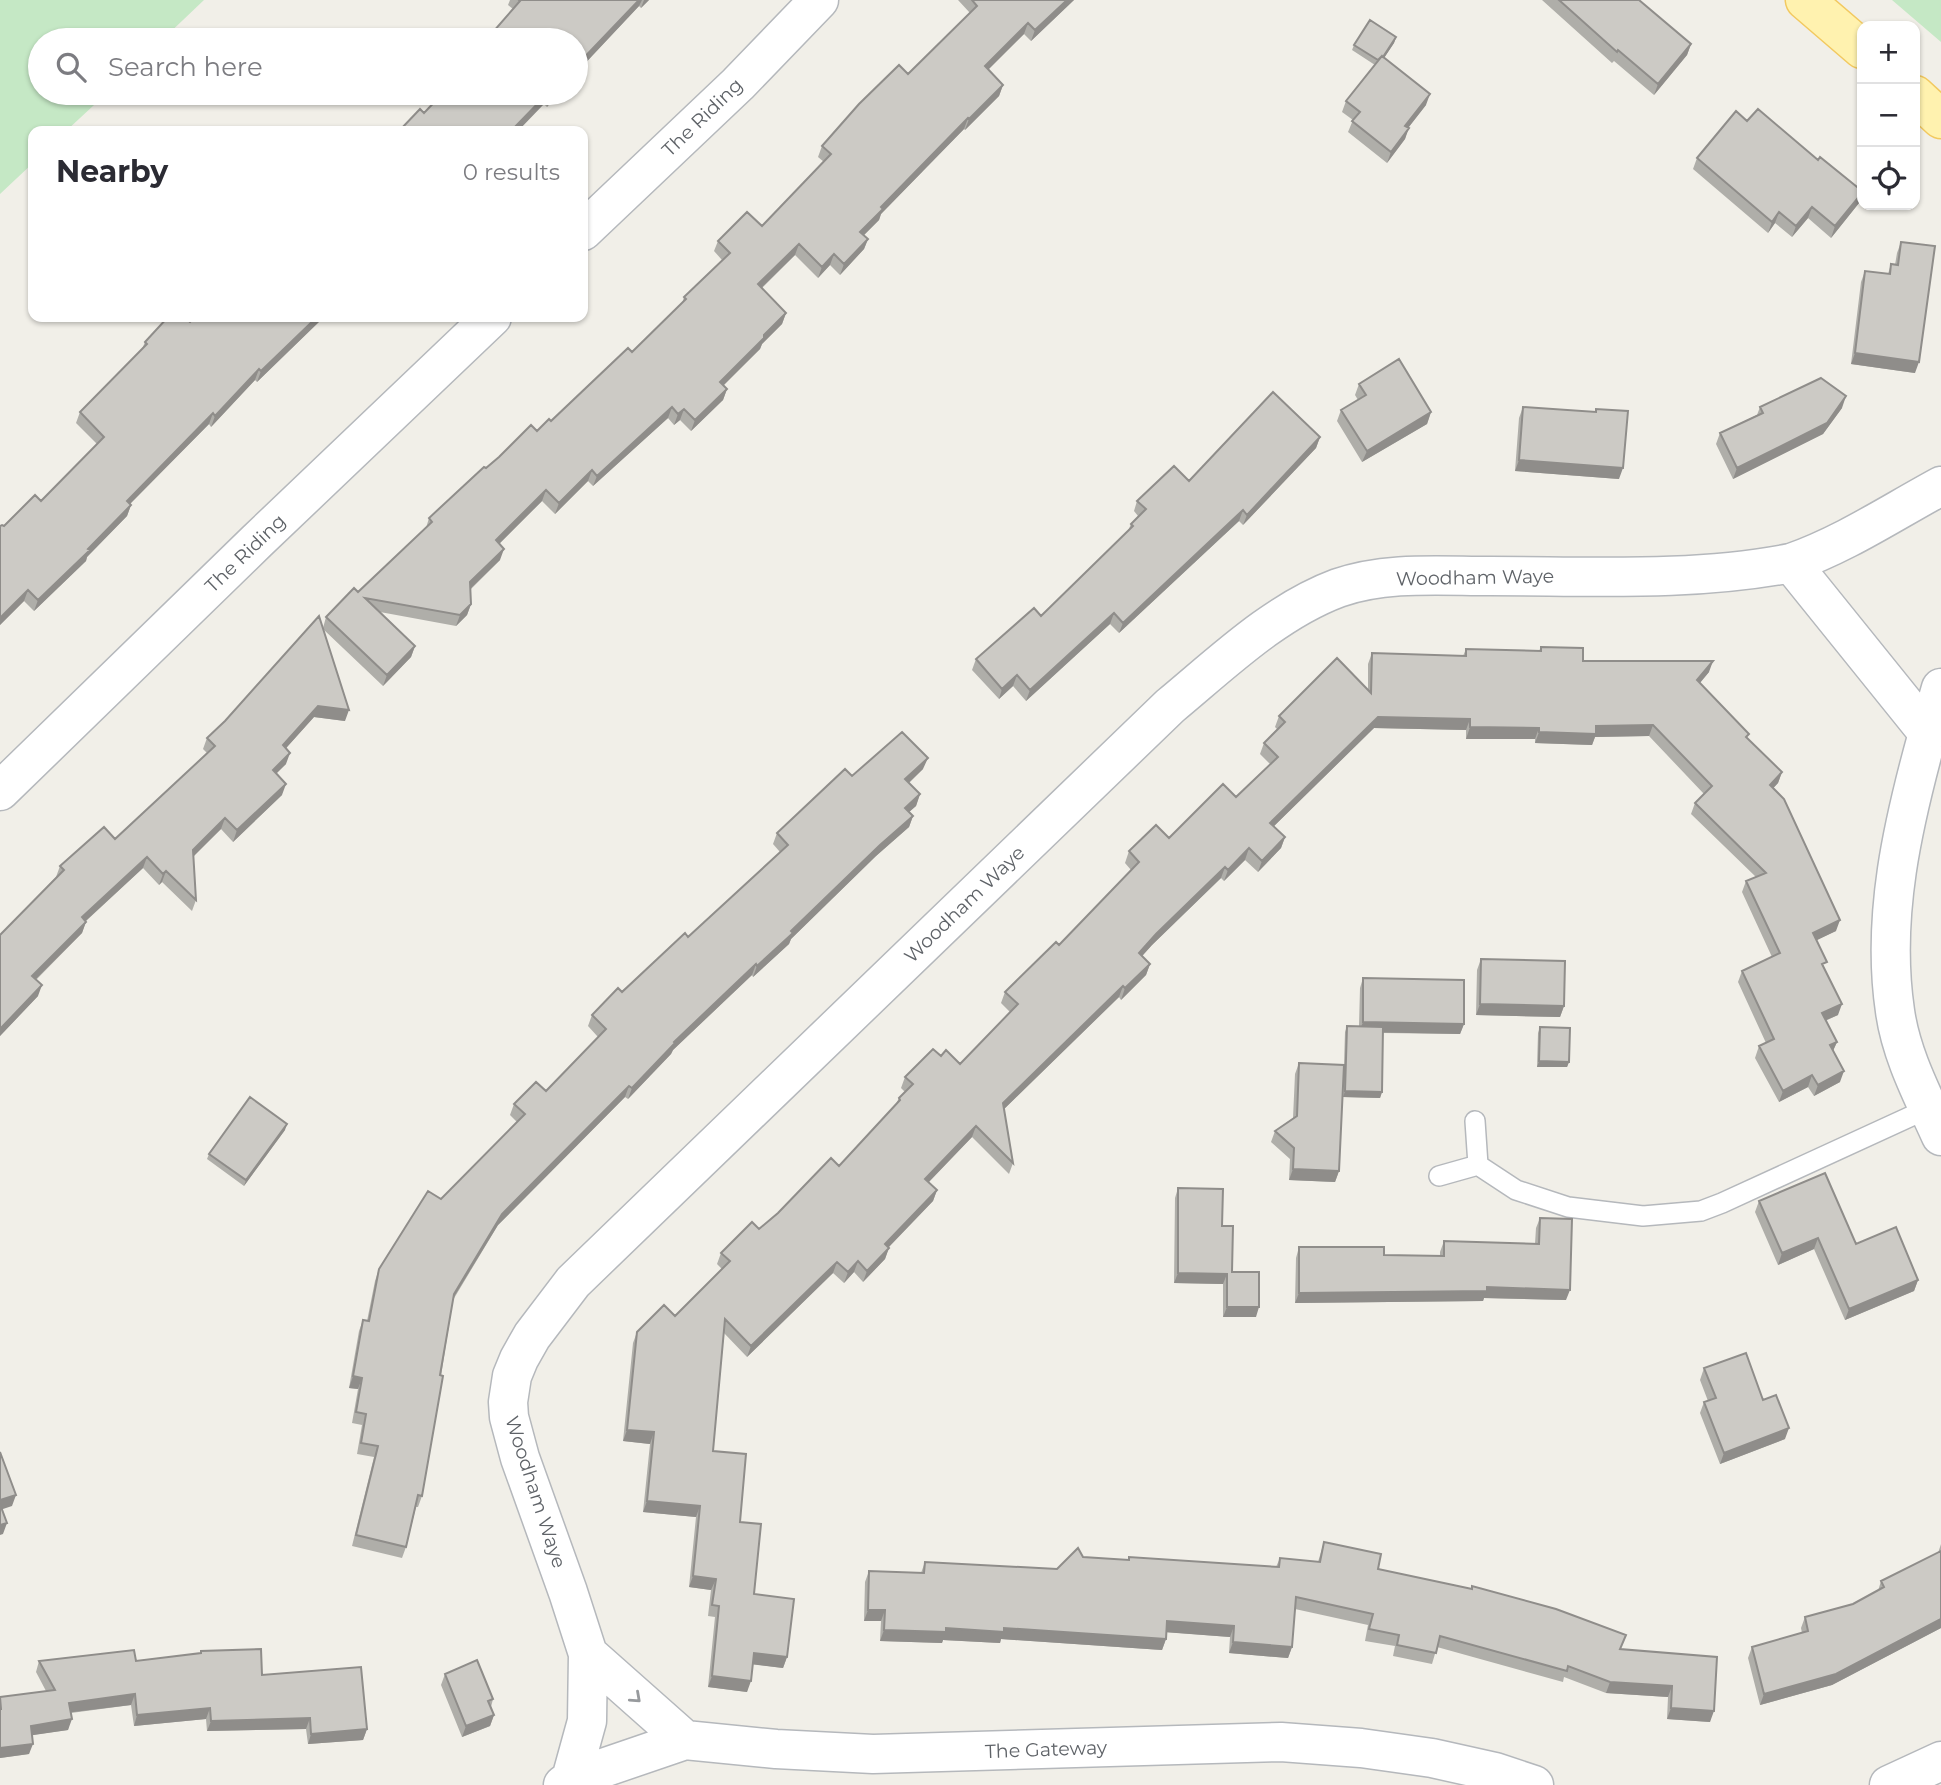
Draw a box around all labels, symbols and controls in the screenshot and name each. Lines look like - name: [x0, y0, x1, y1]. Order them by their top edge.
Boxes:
- map controls: [1857, 21, 1920, 210]
- button: +: [1857, 21, 1920, 84]
- search box: [28, 28, 588, 105]
- icon: search: [52, 48, 90, 86]
- text: Search here: [108, 51, 263, 83]
- street label: The Riding: [657, 73, 747, 161]
- button: −: [1857, 84, 1920, 147]
- button: locate: [1857, 147, 1920, 210]
- text: Nearby: [56, 153, 168, 190]
- text: 0 results: [463, 158, 560, 186]
- street label: The Riding: [200, 509, 290, 597]
- street label: Woodham Waye: [1396, 565, 1554, 590]
- street label: Woodham Waye: [899, 841, 1029, 968]
- street label: Woodham Waye: [500, 1413, 571, 1571]
- one-way arrow: [627, 1690, 640, 1702]
- street label: The Gateway: [985, 1736, 1108, 1763]

